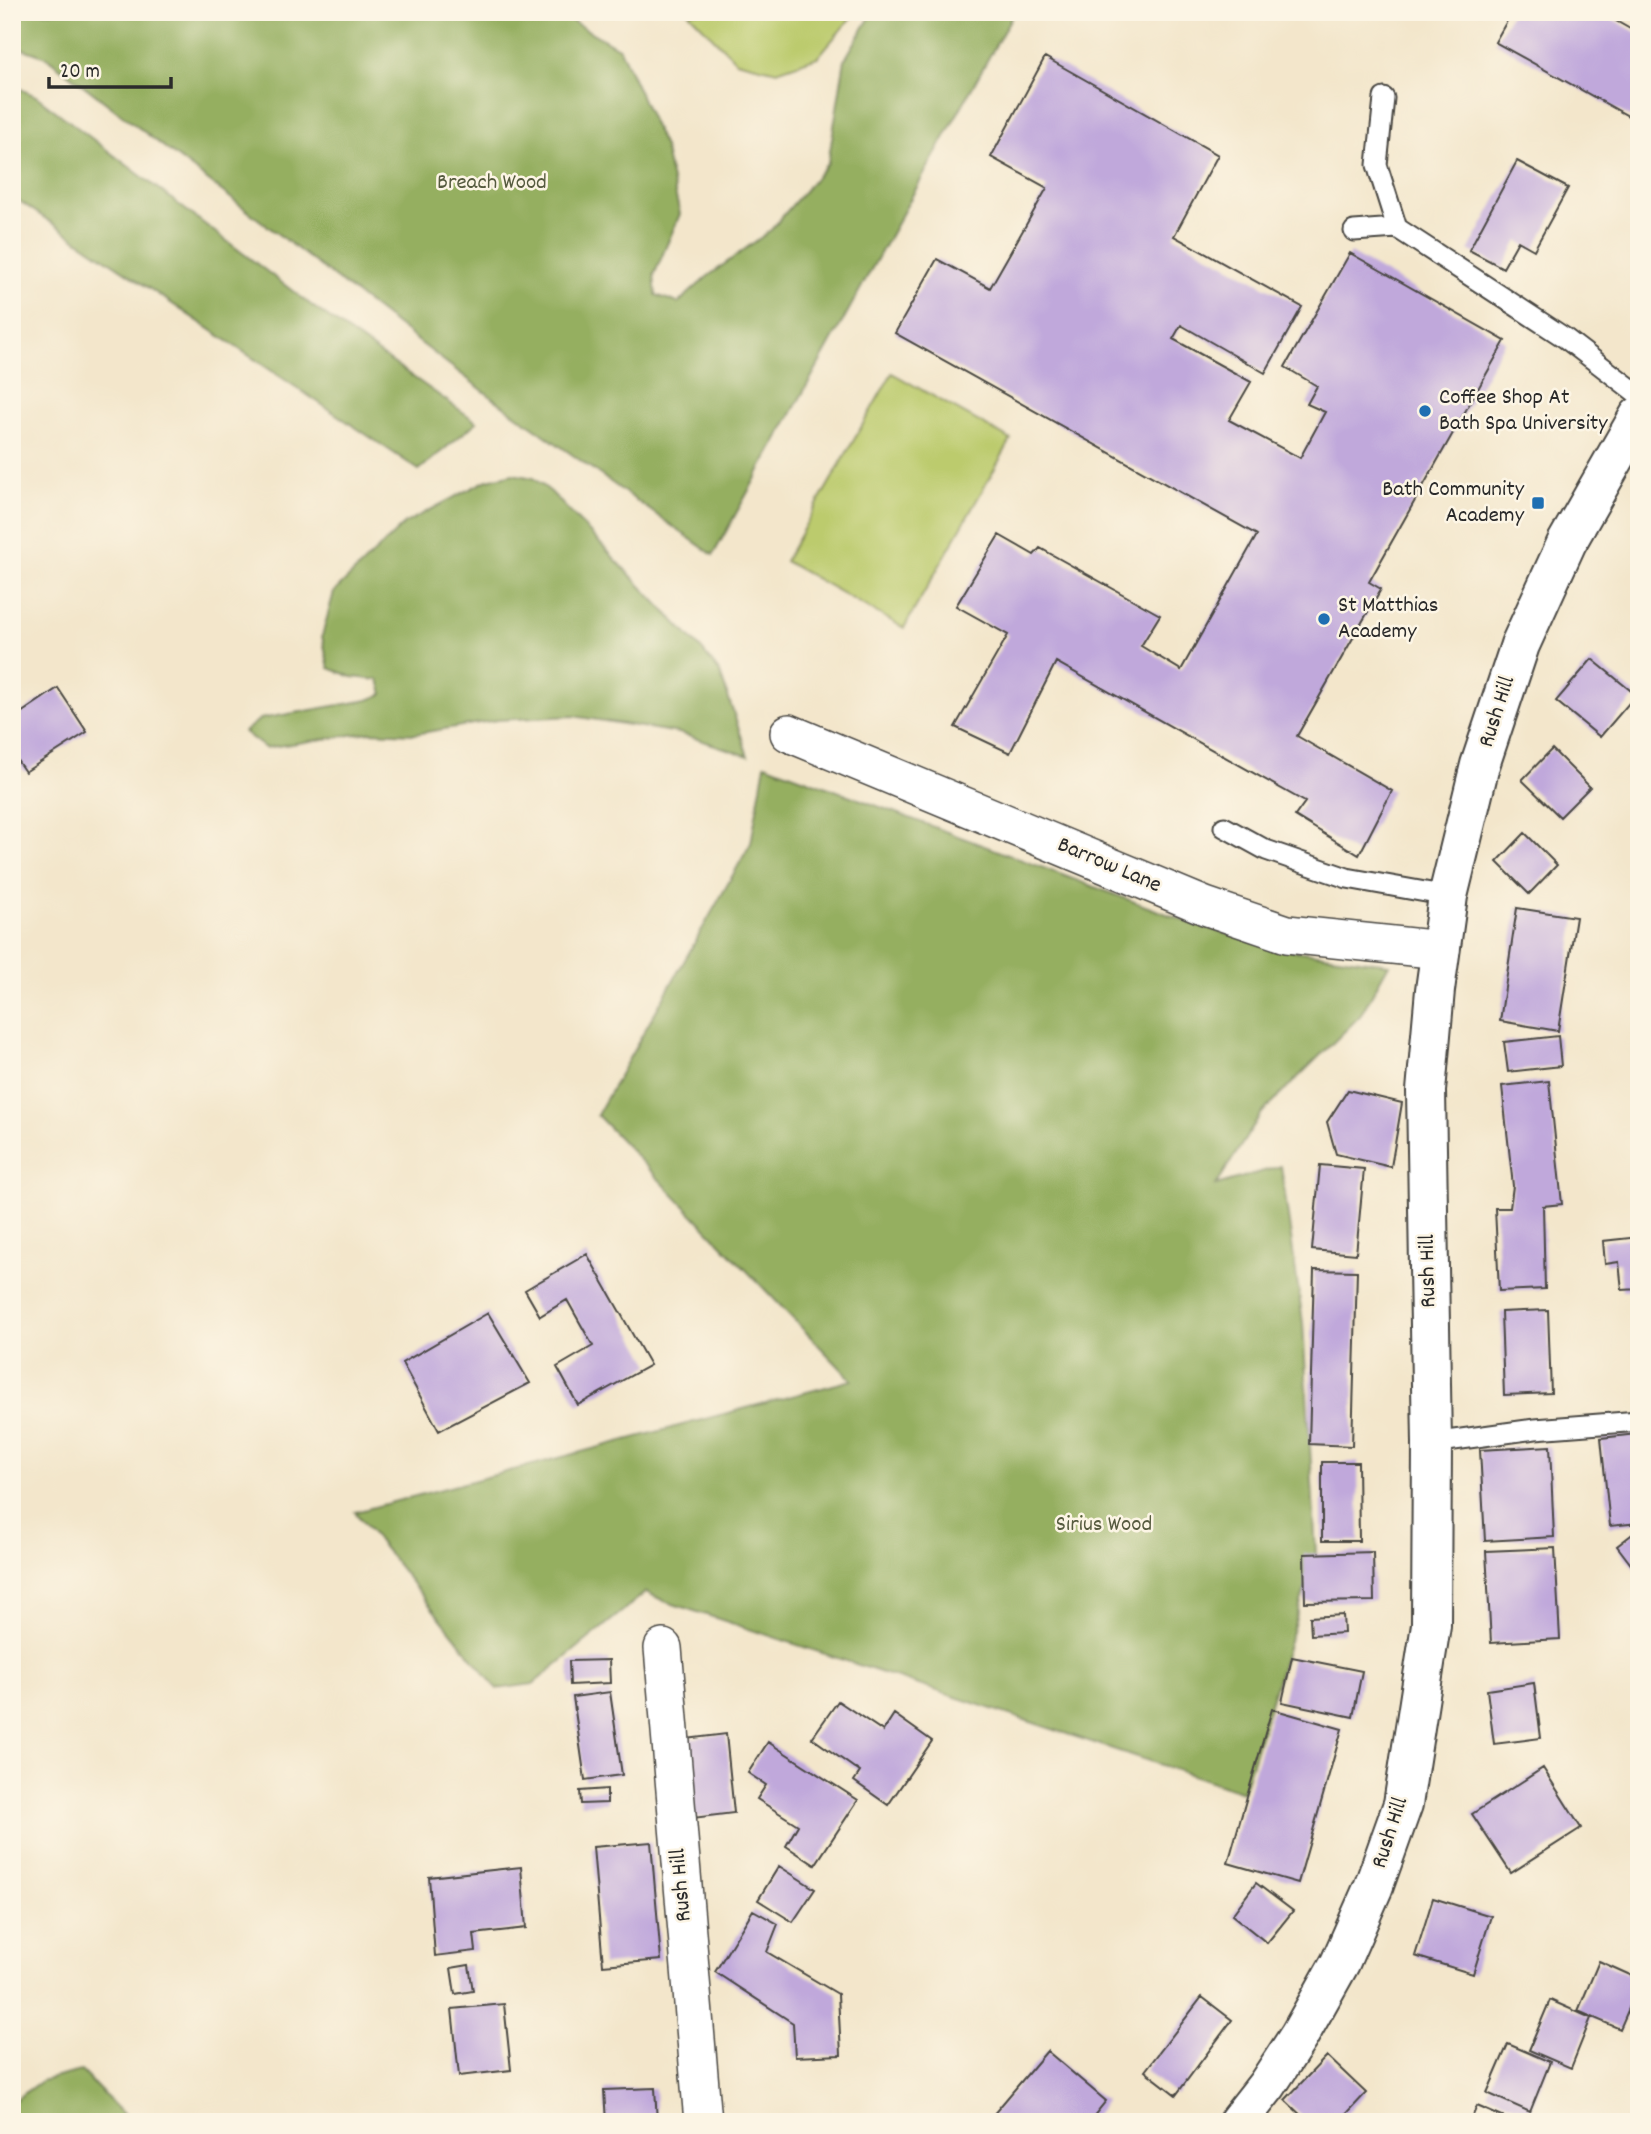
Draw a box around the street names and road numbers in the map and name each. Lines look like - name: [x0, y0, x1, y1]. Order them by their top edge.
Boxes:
- street label: Rush Hill: [1471, 671, 1525, 752]
- street label: Barrow Lane: [1052, 829, 1166, 903]
- street label: Rush Hill: [1412, 1233, 1446, 1308]
- street label: Rush Hill: [1364, 1792, 1418, 1873]
- street label: Rush Hill: [662, 1846, 702, 1923]

